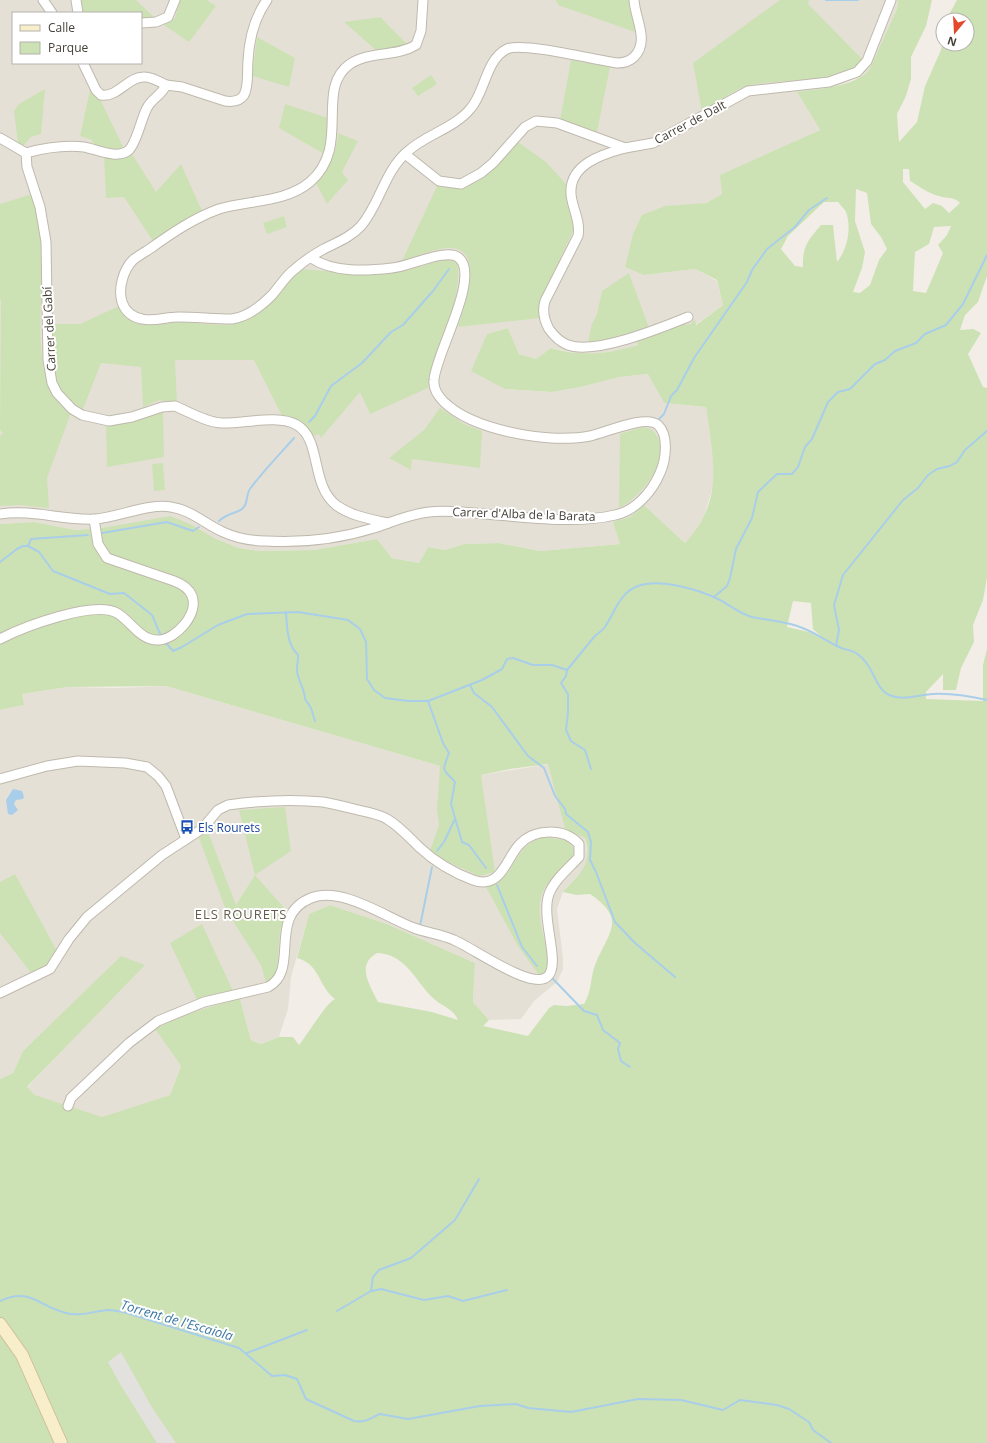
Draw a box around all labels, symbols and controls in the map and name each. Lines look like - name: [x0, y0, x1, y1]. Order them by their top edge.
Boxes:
- legend: [12, 12, 142, 64]
- north arrow: [935, 12, 975, 52]
- text: Calle: [48, 19, 75, 36]
- text: N: [945, 33, 958, 51]
- text: Parque: [48, 39, 88, 56]
- street label: Carrer de Dalt: [651, 96, 729, 148]
- street label: Carrer del Gabí: [38, 285, 60, 372]
- street label: Carrer d'Alba de la Barata: [452, 503, 596, 525]
- bus stop icon: Els Rourets: [179, 819, 195, 835]
- place label: Els Rourets: [198, 819, 260, 836]
- district label: ELS ROURETS: [195, 905, 287, 923]
- water label: Torrent de l'Escaiola: [119, 1295, 236, 1345]

